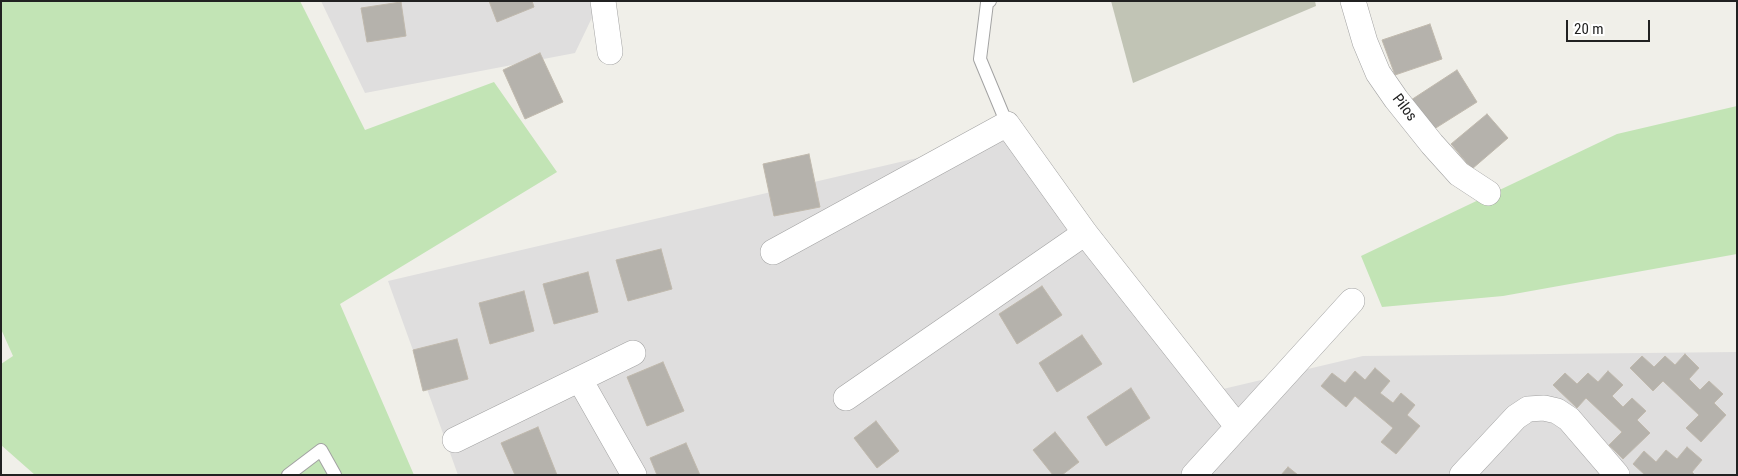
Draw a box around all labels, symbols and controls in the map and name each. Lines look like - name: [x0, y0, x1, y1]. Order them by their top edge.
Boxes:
- scale bar: [1568, 10, 1652, 42]
- text: 20 m: [1574, 20, 1604, 38]
- street label: Pilos: [1388, 91, 1420, 125]

